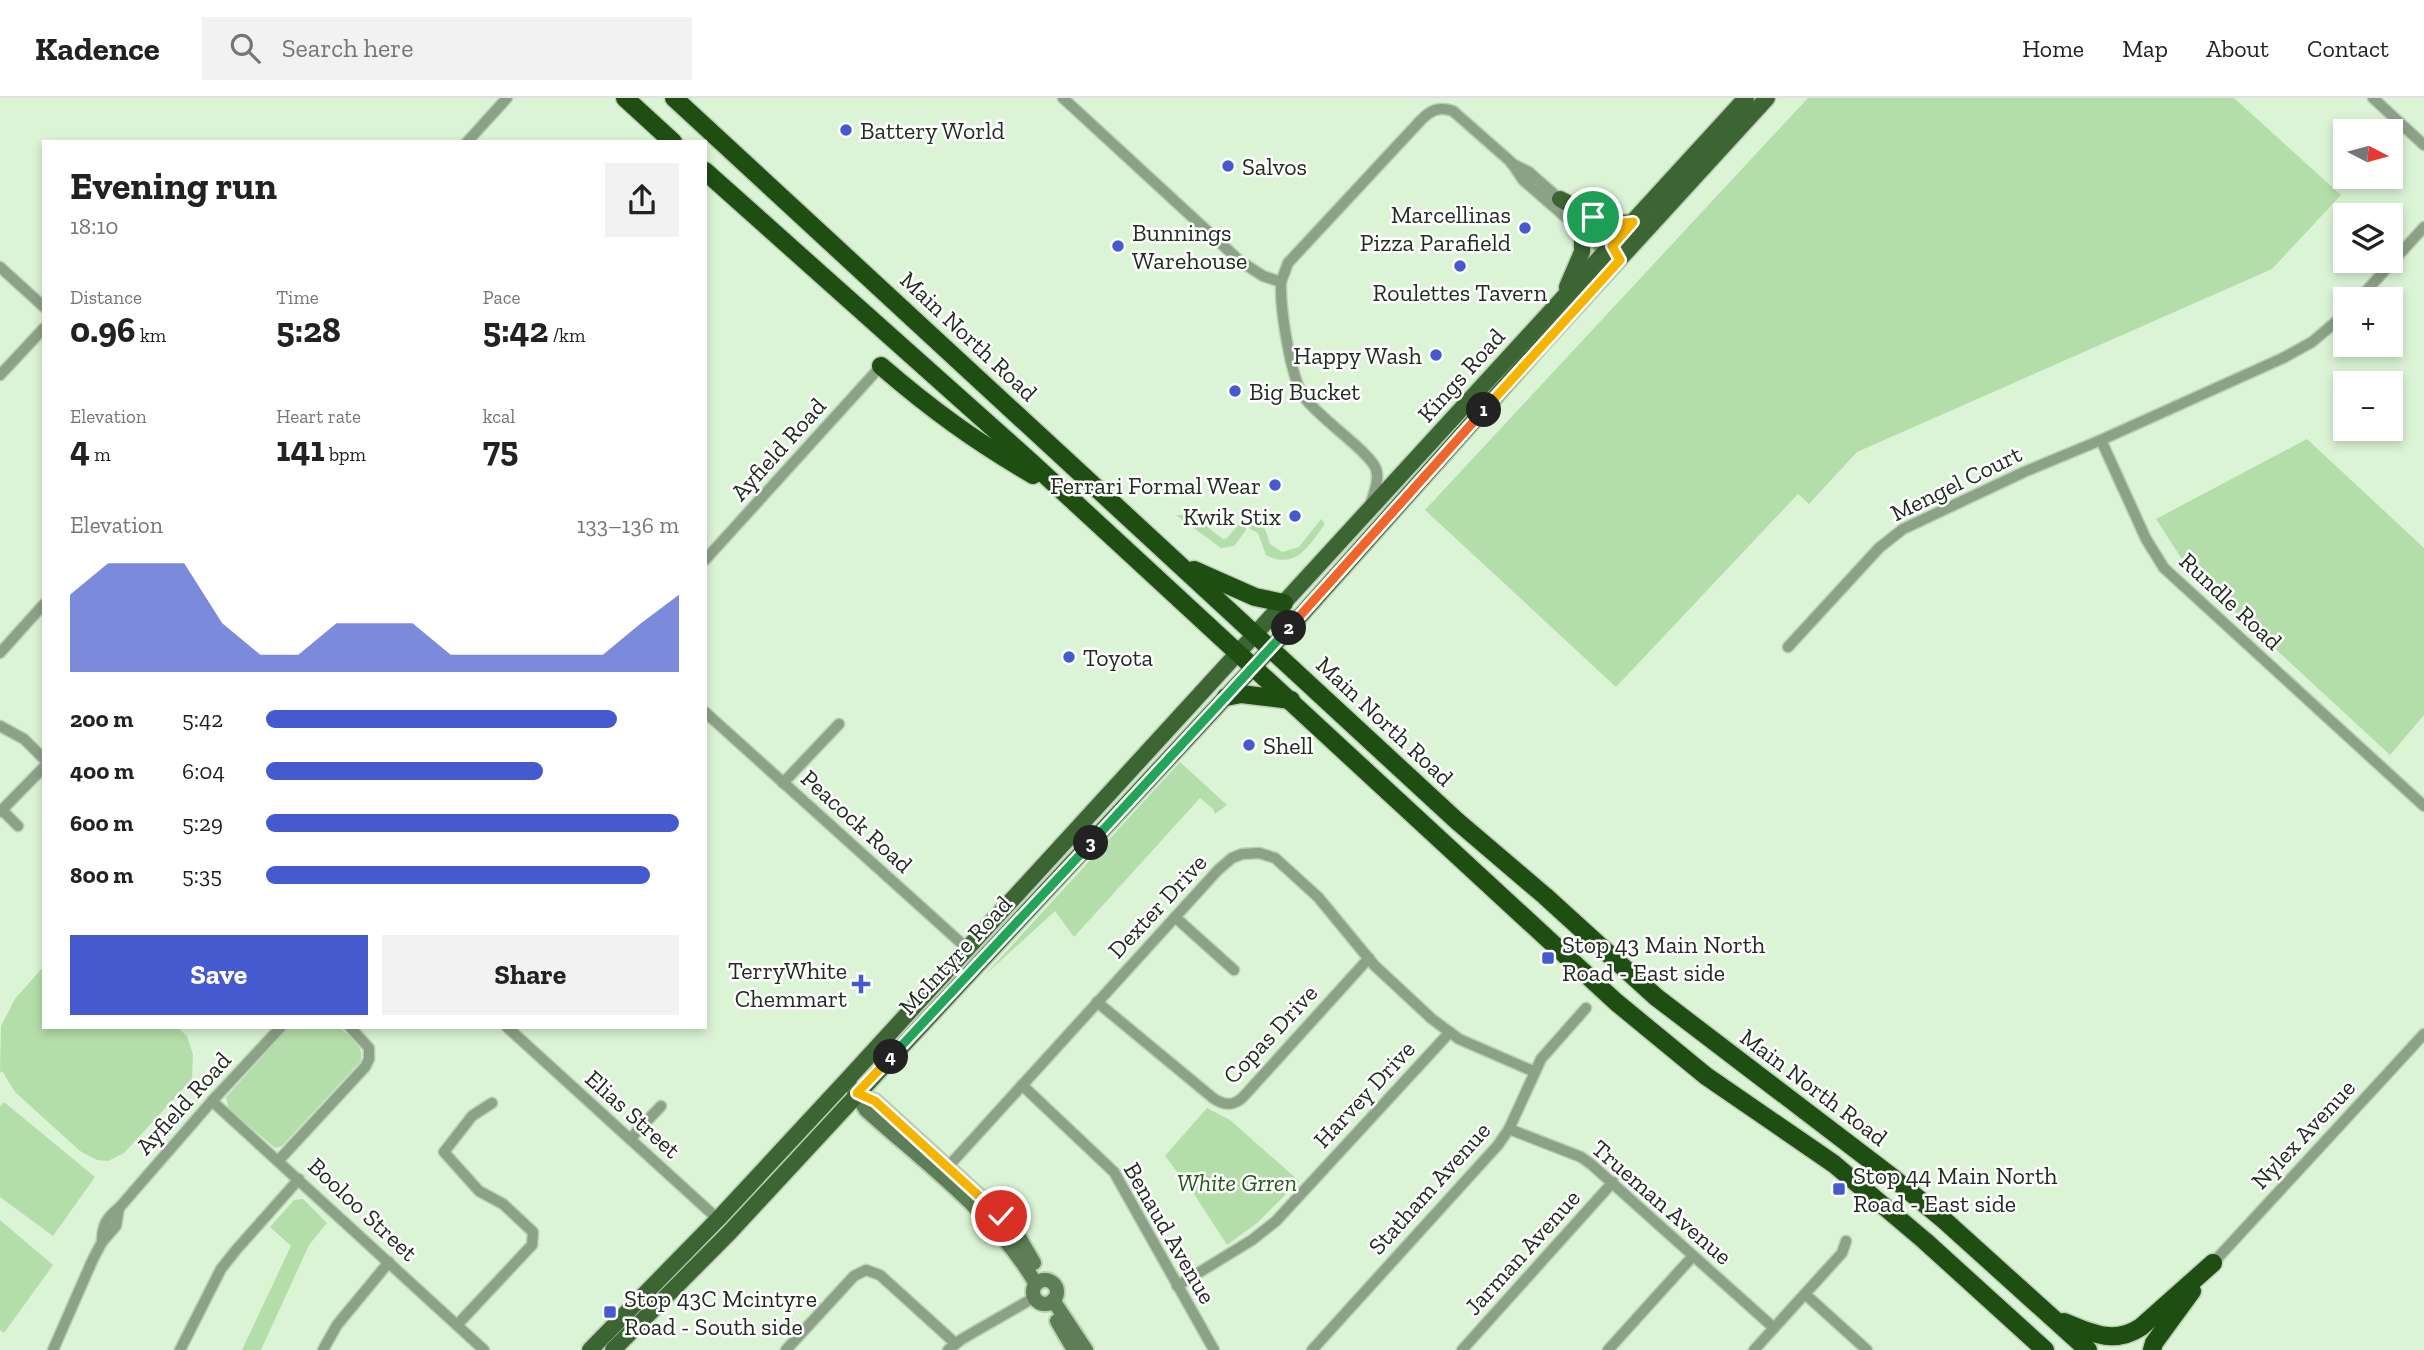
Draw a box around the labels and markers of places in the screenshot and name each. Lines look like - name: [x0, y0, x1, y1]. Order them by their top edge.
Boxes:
- place label: Battery World: [860, 116, 1005, 145]
- marker: Battery World: [838, 122, 854, 138]
- place label: Salvos: [1242, 152, 1307, 181]
- marker: Salvos: [1220, 158, 1236, 174]
- pin: [1563, 187, 1623, 247]
- place label: Marcellinas Pizza Parafield: [1360, 200, 1511, 257]
- place label: Bunnings Warehouse: [1132, 218, 1247, 275]
- marker: Marcellinas Pizza Parafield: [1517, 220, 1533, 236]
- marker: Bunnings Warehouse: [1110, 238, 1126, 254]
- marker: Roulettes Tavern: [1452, 258, 1468, 274]
- place label: Roulettes Tavern: [1373, 278, 1548, 307]
- place label: Happy Wash: [1293, 341, 1423, 370]
- marker: Happy Wash: [1428, 347, 1444, 363]
- place label: Big Bucket: [1249, 377, 1360, 406]
- marker: Big Bucket: [1227, 383, 1243, 399]
- pin: 1: [1466, 392, 1502, 428]
- place label: Ferrari Formal Wear: [1050, 471, 1261, 500]
- marker: Ferrari Formal Wear: [1267, 477, 1283, 493]
- place label: Kwik Stix: [1183, 502, 1281, 531]
- marker: Kwik Stix: [1287, 508, 1303, 524]
- pin: 2: [1272, 610, 1306, 646]
- place label: Toyota: [1083, 643, 1153, 672]
- marker: Toyota: [1061, 649, 1077, 665]
- place label: Shell: [1263, 731, 1313, 760]
- marker: Shell: [1241, 737, 1257, 753]
- pin: 3: [1074, 826, 1108, 860]
- place label: Stop 43 Main North Road - East side: [1562, 930, 1766, 987]
- marker: Stop 43 Main North Road - East side: [1540, 950, 1556, 966]
- place label: TerryWhite Chemmart: [728, 956, 847, 1013]
- marker: TerryWhite Chemmart: [853, 976, 869, 992]
- pin: 4: [874, 1040, 908, 1074]
- place label: Stop 44 Main North Road - East side: [1853, 1161, 2058, 1218]
- marker: Stop 44 Main North Road - East side: [1831, 1181, 1847, 1197]
- pin: [971, 1186, 1031, 1246]
- place label: Stop 43C Mcintyre Road - South side: [624, 1284, 817, 1341]
- marker: Stop 43C Mcintyre Road - South side: [602, 1304, 618, 1320]

